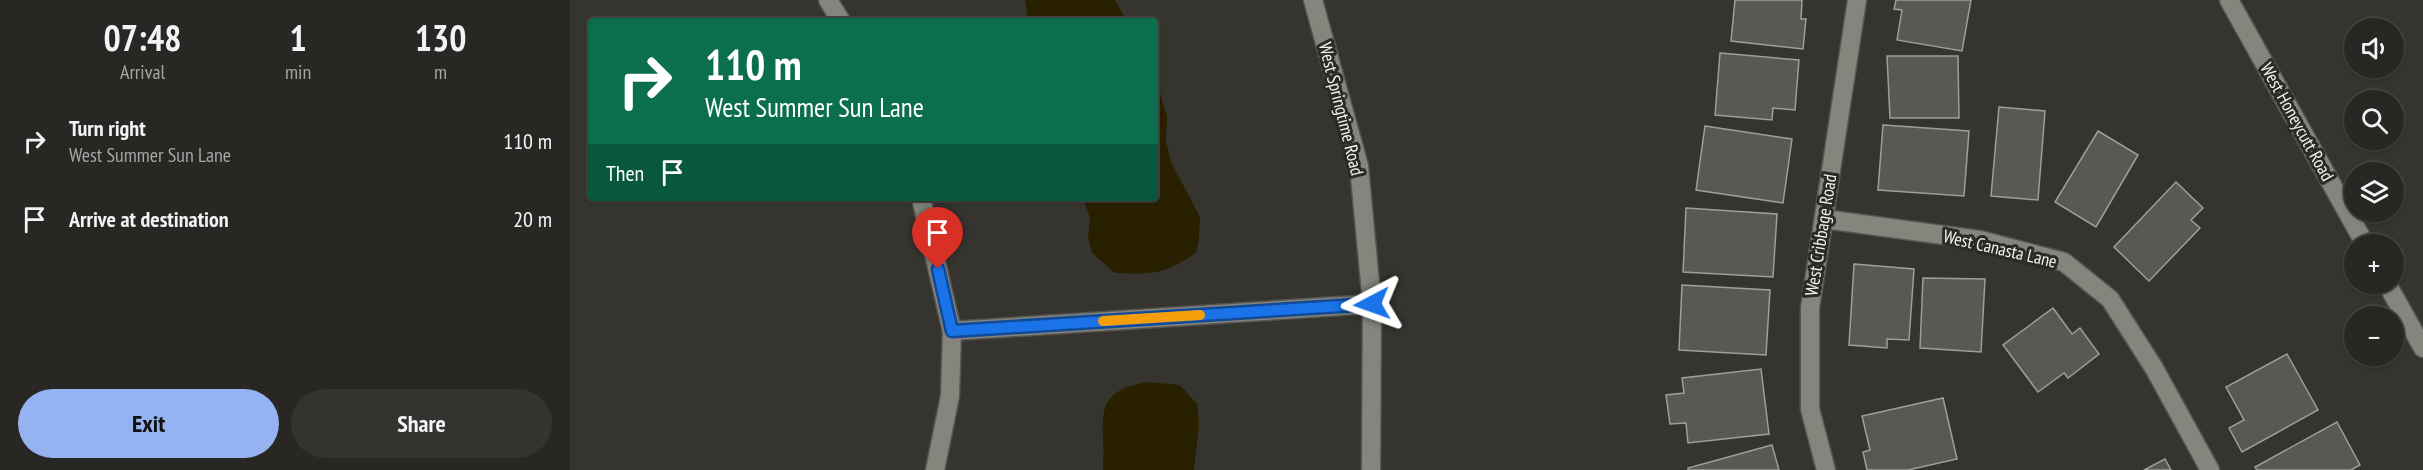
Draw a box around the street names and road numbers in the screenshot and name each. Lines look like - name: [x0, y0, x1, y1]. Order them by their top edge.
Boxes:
- street label: West Springtime Road: [1314, 40, 1369, 178]
- street label: West Honeycutt Road: [2255, 59, 2339, 185]
- street label: West Cribbage Road: [1800, 172, 1841, 298]
- street label: West Canasta Lane: [1941, 224, 2059, 273]

